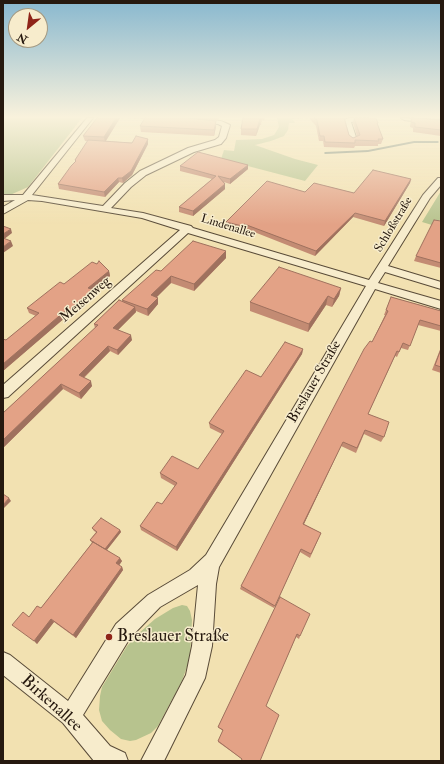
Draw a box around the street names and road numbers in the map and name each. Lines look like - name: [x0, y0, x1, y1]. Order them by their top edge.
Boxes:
- street label: Schloßstraße: [372, 195, 416, 255]
- street label: Lindenallee: [199, 212, 257, 242]
- street label: Meisenweg: [57, 273, 115, 327]
- street label: Breslauer Straße: [285, 338, 345, 426]
- street label: Birkenallee: [16, 671, 86, 737]

